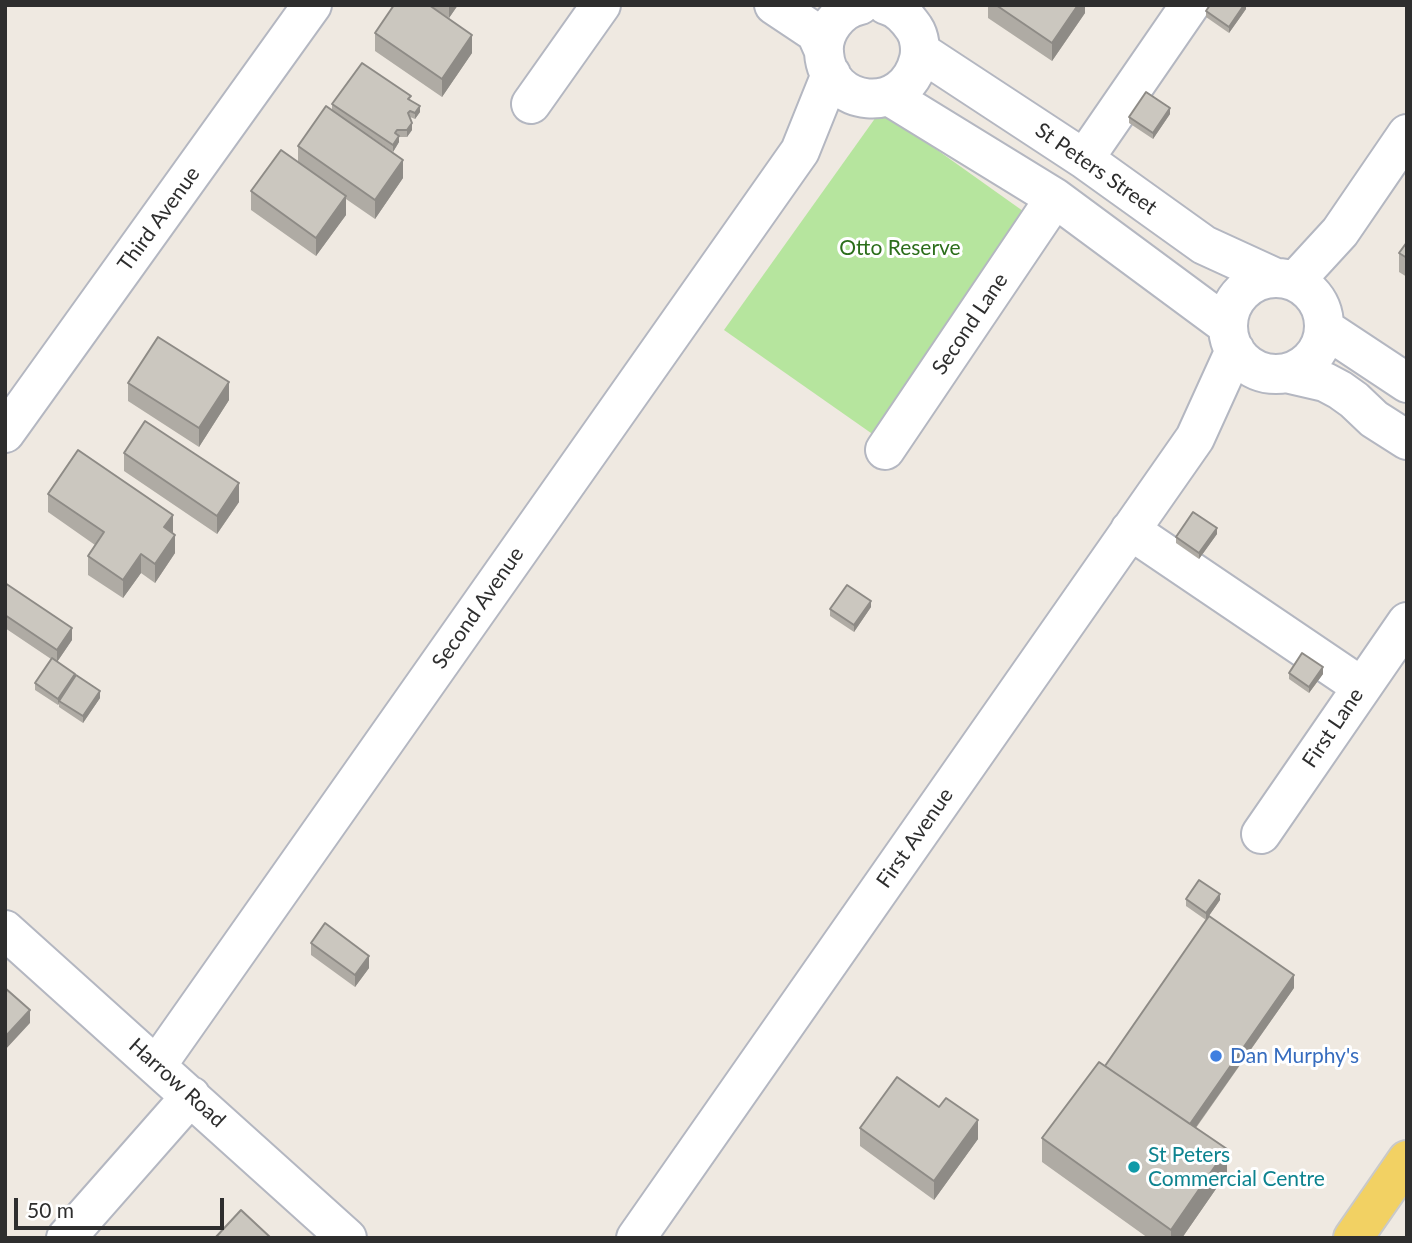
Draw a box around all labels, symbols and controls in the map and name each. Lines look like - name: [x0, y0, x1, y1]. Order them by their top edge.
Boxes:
- street label: St Peters Street: [1030, 118, 1162, 220]
- street label: Third Avenue: [113, 162, 205, 276]
- park label: Otto Reserve: [839, 235, 961, 261]
- street label: Second Lane: [927, 268, 1013, 380]
- street label: Second Avenue: [427, 542, 529, 674]
- street label: First Lane: [1297, 683, 1369, 773]
- street label: First Avenue: [871, 783, 959, 893]
- street label: Harrow Road: [124, 1033, 230, 1133]
- place label: Dan Murphy's: [1230, 1043, 1359, 1069]
- marker: Dan Murphy's: [1208, 1048, 1224, 1064]
- place label: St Peters Commercial Centre: [1148, 1142, 1325, 1192]
- marker: St Peters Commercial Centre: [1126, 1159, 1142, 1175]
- scale bar: [18, 1184, 228, 1228]
- text: 50 m: [27, 1197, 74, 1222]

